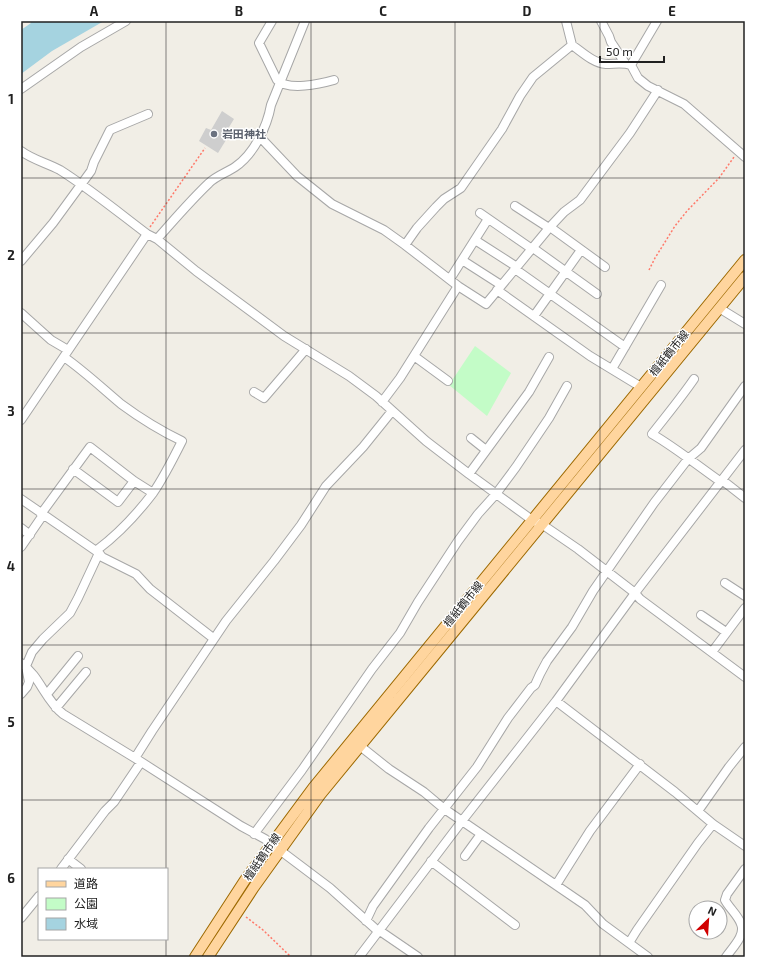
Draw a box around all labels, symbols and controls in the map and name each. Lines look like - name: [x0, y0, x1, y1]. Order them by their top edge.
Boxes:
- text: A: [90, 3, 99, 19]
- text: B: [235, 3, 243, 19]
- text: C: [379, 3, 387, 19]
- text: D: [523, 3, 532, 19]
- text: E: [668, 3, 676, 19]
- scale bar: [600, 38, 664, 64]
- text: 50 m: [606, 44, 633, 58]
- text: 1: [8, 91, 14, 107]
- place label: 岩田神社: [222, 127, 266, 140]
- marker: 岩田神社: [209, 129, 219, 139]
- text: 2: [7, 247, 15, 263]
- street label: 檀紙鶴市線: [646, 327, 691, 378]
- text: 3: [7, 403, 15, 419]
- text: 4: [7, 558, 15, 574]
- street label: 檀紙鶴市線: [440, 578, 485, 629]
- text: 5: [7, 714, 15, 730]
- street label: 檀紙鶴市線: [240, 830, 283, 883]
- legend: [38, 868, 168, 940]
- text: 6: [7, 870, 15, 886]
- text: 道路: [74, 876, 98, 890]
- text: 公園: [74, 896, 98, 910]
- north arrow: [688, 900, 728, 940]
- text: N: [706, 903, 719, 918]
- text: 水域: [74, 916, 98, 930]

